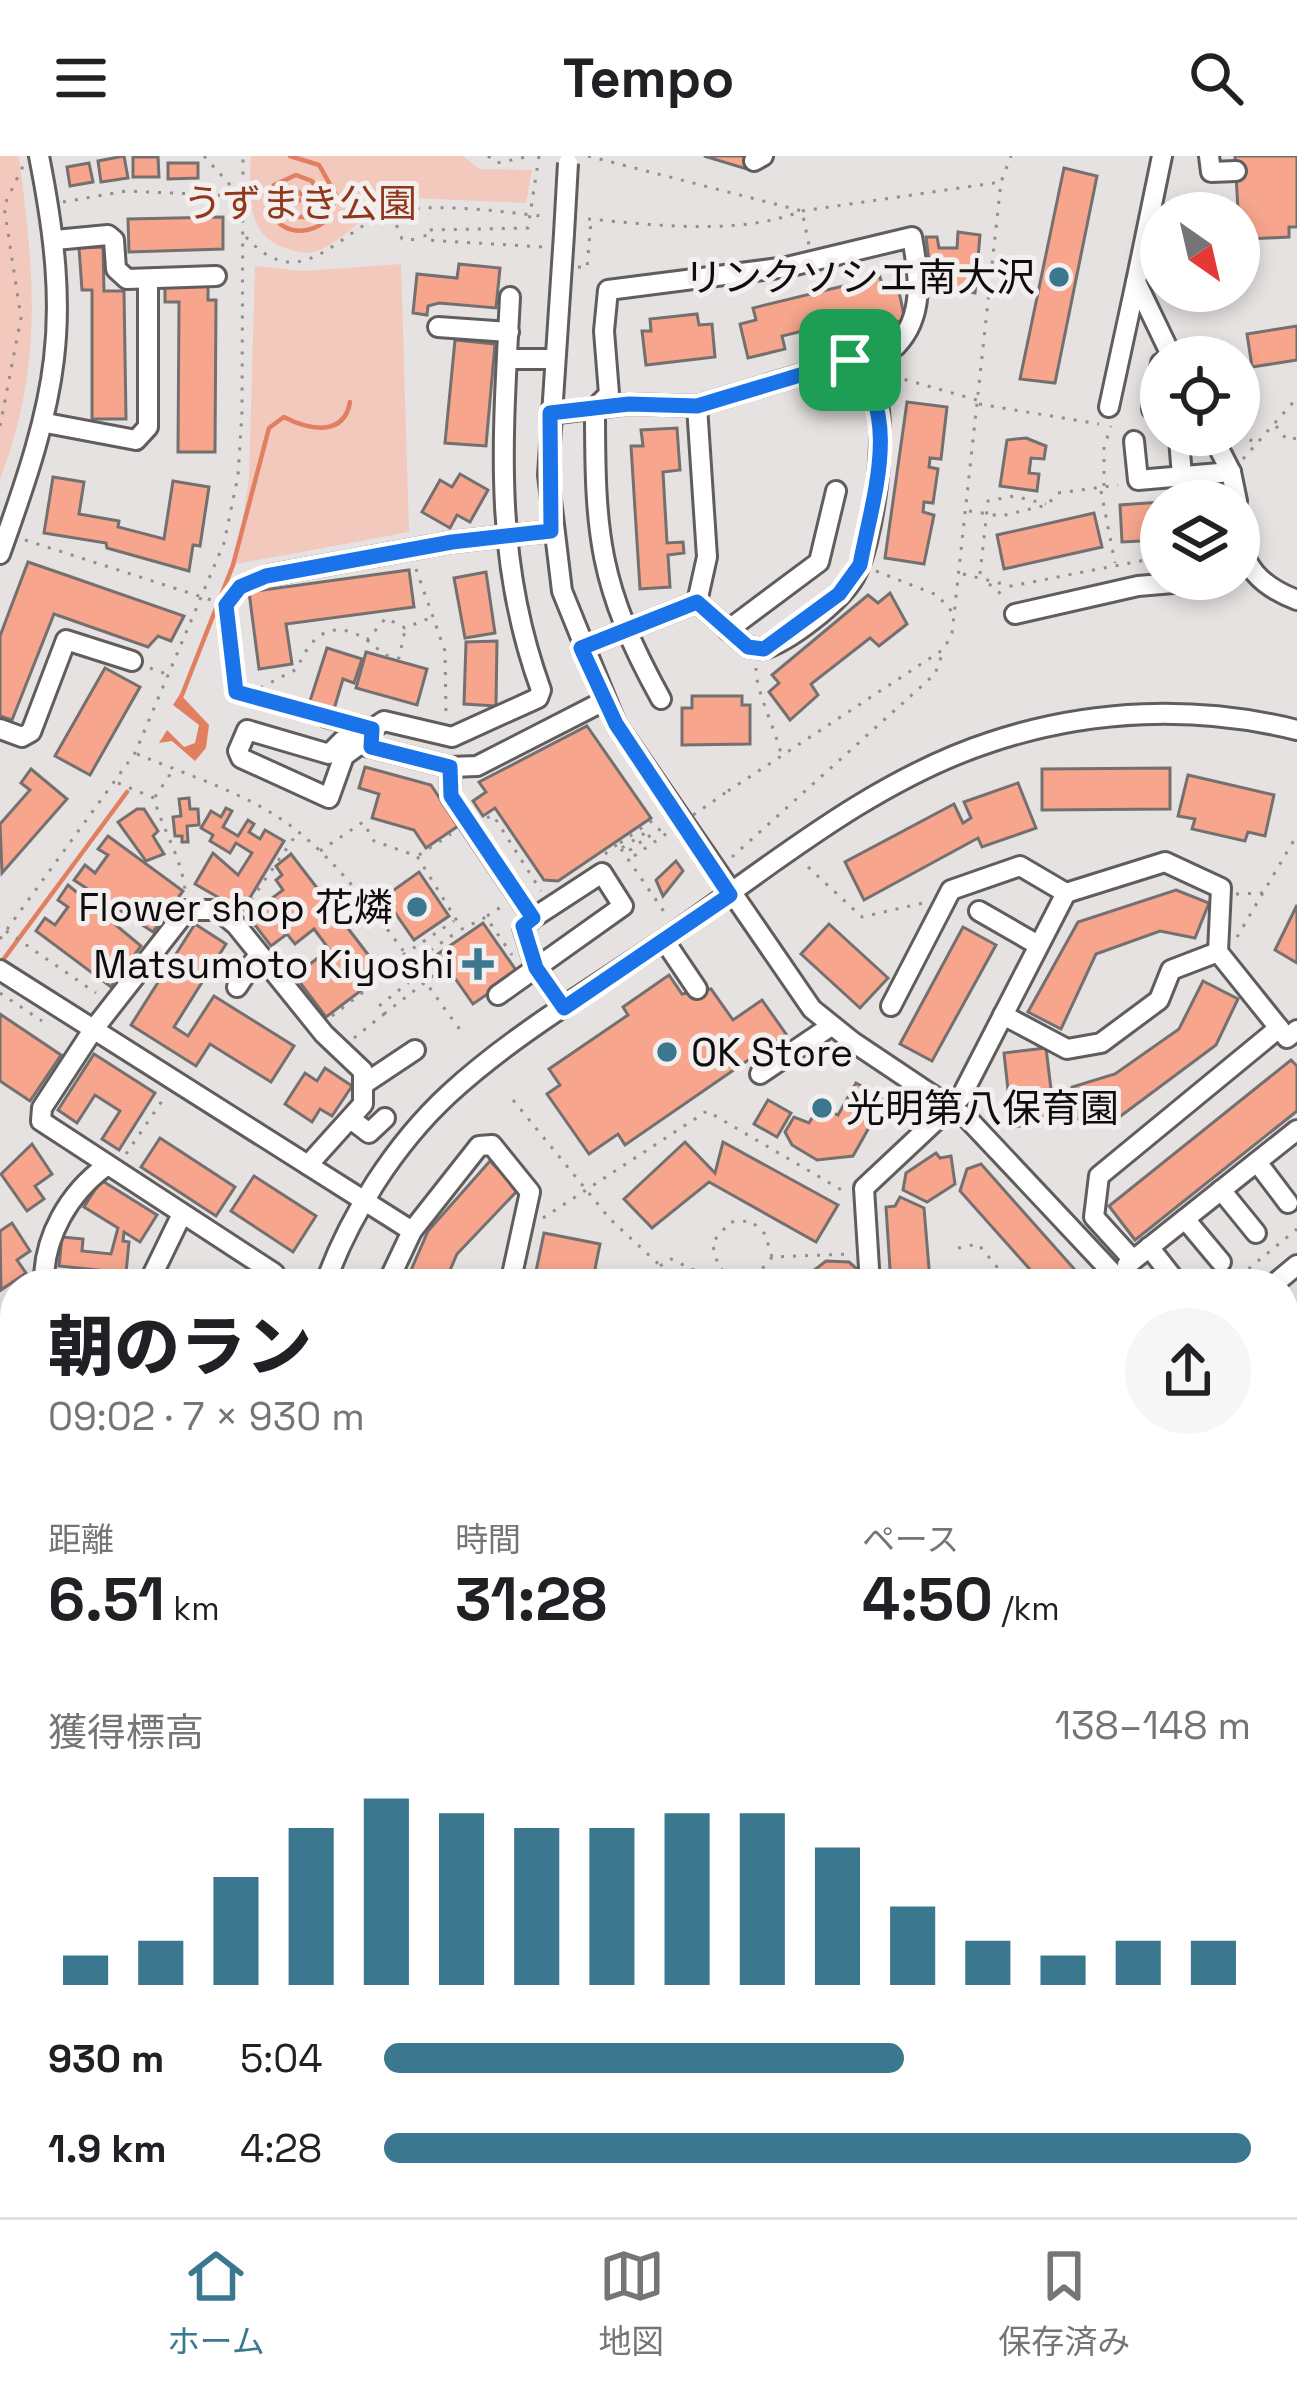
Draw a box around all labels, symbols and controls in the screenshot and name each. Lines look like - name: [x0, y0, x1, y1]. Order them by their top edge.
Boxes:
- text: Tempo: [563, 44, 734, 113]
- icon: menu: [48, 45, 114, 111]
- icon: search: [1183, 45, 1249, 111]
- park label: うずまき公園: [183, 179, 417, 228]
- north arrow: [1140, 192, 1260, 312]
- map controls: [1140, 192, 1260, 600]
- place label: リンクソシエ南大沢: [684, 253, 1035, 302]
- marker: リンクソシエ南大沢: [1046, 264, 1072, 290]
- pin: [799, 309, 901, 411]
- icon: arrive: [817, 327, 883, 393]
- button: locate: [1140, 336, 1260, 456]
- button: layers: [1140, 480, 1260, 600]
- place label: Flower shop 花燐: [78, 883, 393, 932]
- marker: Flower shop 花燐: [404, 894, 430, 920]
- place label: Matsumoto Kiyoshi: [93, 940, 454, 989]
- marker: Matsumoto Kiyoshi: [465, 951, 491, 977]
- place label: OK Store: [691, 1028, 853, 1077]
- marker: OK Store: [654, 1039, 680, 1065]
- place label: 光明第八保育園: [846, 1084, 1119, 1133]
- marker: 光明第八保育園: [809, 1095, 835, 1121]
- text: 朝のラン: [48, 1305, 312, 1389]
- button: share: [1125, 1308, 1251, 1434]
- text: 09:02 · 7 × 930 m: [48, 1392, 365, 1441]
- text: 距離: [48, 1519, 114, 1561]
- text: 時間: [455, 1519, 521, 1561]
- text: ペース: [862, 1519, 959, 1561]
- text: 6.51: [48, 1561, 165, 1638]
- text: 31:28: [455, 1561, 607, 1638]
- text: 4:50: [862, 1561, 993, 1638]
- text: km: [165, 1588, 220, 1630]
- text: /km: [993, 1588, 1060, 1630]
- text: 138–148 m: [1055, 1701, 1251, 1750]
- text: 獲得標高: [48, 1708, 204, 1757]
- text: 930 m: [48, 2034, 164, 2083]
- text: 5:04: [240, 2034, 323, 2083]
- text: 1.9 km: [48, 2124, 166, 2173]
- text: 4:28: [240, 2124, 322, 2173]
- tab: ホーム: [167, 2243, 265, 2363]
- tab: 地図: [599, 2243, 665, 2363]
- tab: 保存済み: [998, 2243, 1130, 2363]

